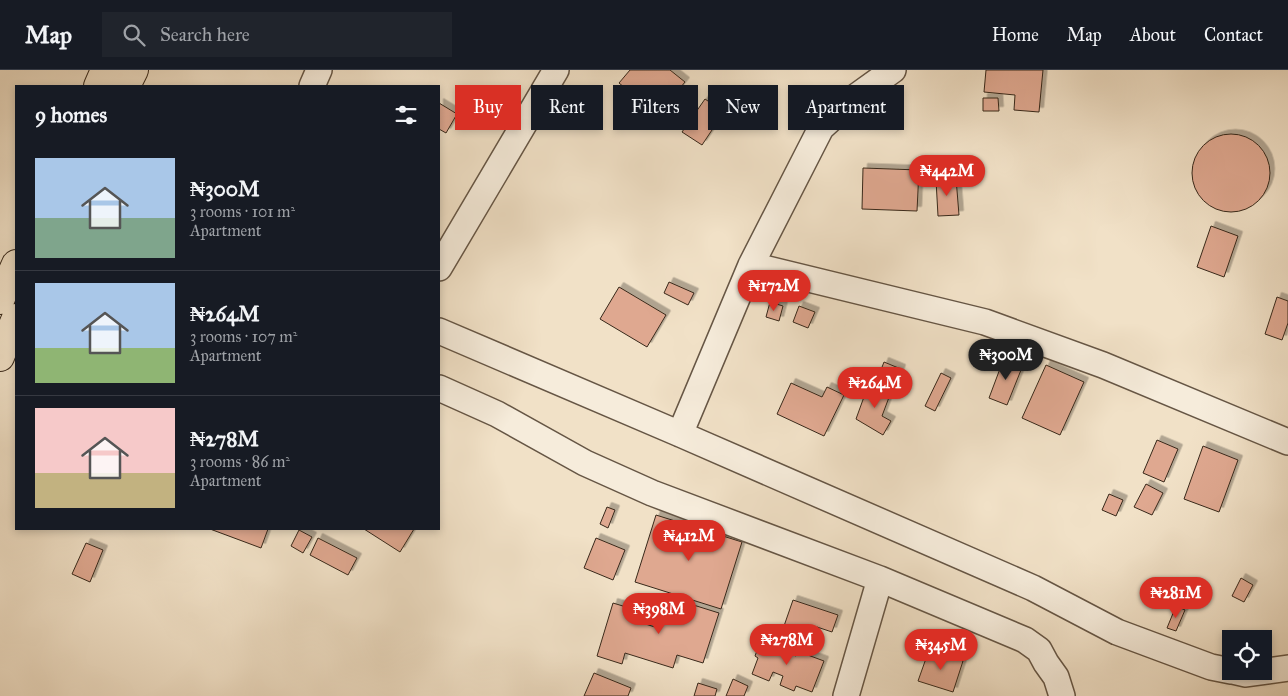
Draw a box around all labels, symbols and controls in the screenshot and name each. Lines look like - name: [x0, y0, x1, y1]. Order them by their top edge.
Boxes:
- search box: [102, 12, 452, 57]
- text: Map: [25, 20, 72, 50]
- icon: search: [120, 21, 148, 49]
- text: Search here: [160, 23, 250, 46]
- text: Home: [992, 24, 1039, 46]
- text: Map: [1067, 24, 1102, 46]
- text: About: [1130, 24, 1176, 46]
- text: Contact: [1204, 24, 1263, 46]
- chip: Buy: [455, 85, 521, 130]
- chip: Rent: [531, 85, 603, 130]
- chip: Filters: [613, 85, 698, 130]
- chip: New: [708, 85, 778, 130]
- chip: Apartment: [788, 85, 904, 130]
- icon: filters: [392, 101, 420, 129]
- text: 9 homes: [35, 102, 107, 128]
- pin: ₦442M: [912, 154, 982, 197]
- text: ₦442M: [920, 161, 974, 180]
- text: ₦300M: [190, 176, 260, 202]
- icon: home: [75, 178, 135, 238]
- text: 3 rooms · 101 m²: [190, 202, 295, 221]
- text: Apartment: [190, 221, 262, 240]
- pin: ₦172M: [739, 270, 809, 312]
- text: ₦172M: [749, 276, 799, 295]
- text: ₦264M: [190, 301, 260, 327]
- icon: home: [75, 303, 135, 363]
- text: 3 rooms · 107 m²: [190, 327, 297, 346]
- pin: ₦300M: [971, 338, 1041, 381]
- text: ₦300M: [979, 345, 1033, 364]
- text: Apartment: [190, 346, 262, 365]
- pin: ₦264M: [840, 366, 910, 409]
- text: ₦264M: [848, 373, 902, 392]
- text: ₦278M: [190, 426, 259, 452]
- icon: home: [75, 428, 135, 488]
- text: 3 rooms · 86 m²: [190, 452, 290, 471]
- text: Apartment: [190, 471, 262, 490]
- pin: ₦412M: [654, 520, 724, 562]
- text: ₦412M: [663, 526, 715, 545]
- pin: ₦281M: [1141, 576, 1211, 619]
- text: ₦281M: [1151, 583, 1201, 602]
- pin: ₦398M: [624, 592, 694, 635]
- text: ₦398M: [633, 599, 685, 618]
- pin: ₦278M: [752, 624, 822, 666]
- pin: ₦345M: [906, 628, 976, 671]
- text: ₦278M: [761, 630, 813, 649]
- map controls: [1222, 630, 1272, 680]
- button: locate: [1222, 630, 1272, 680]
- text: ₦345M: [916, 635, 966, 654]

